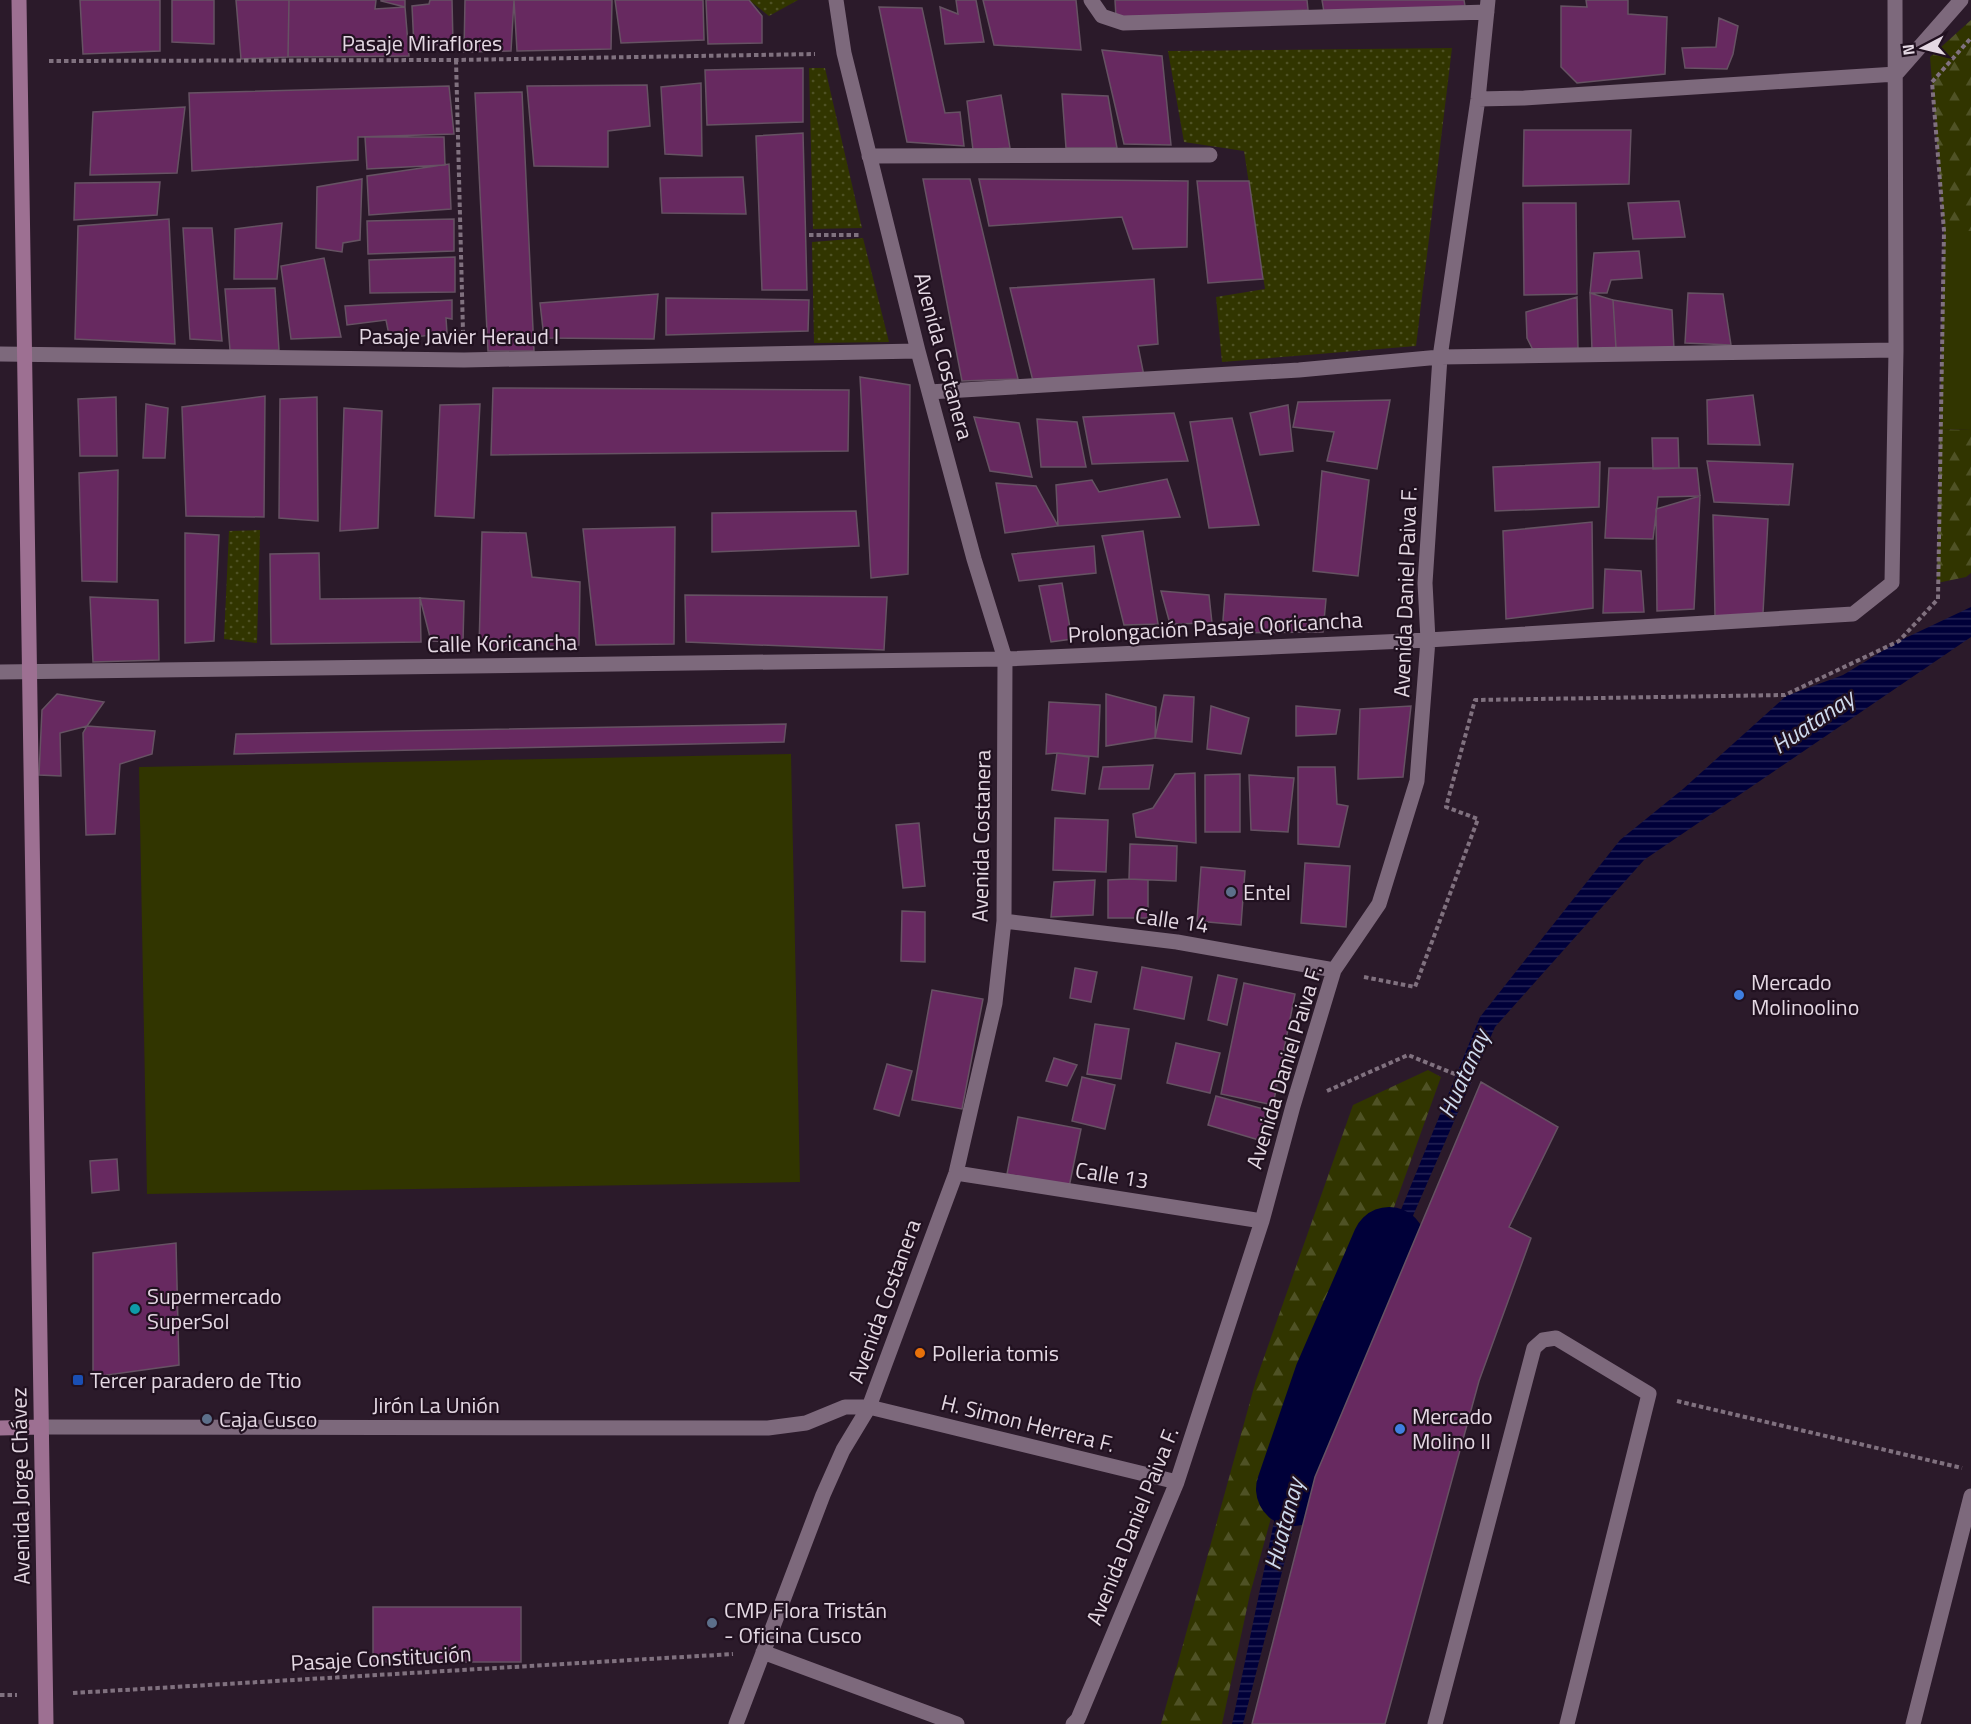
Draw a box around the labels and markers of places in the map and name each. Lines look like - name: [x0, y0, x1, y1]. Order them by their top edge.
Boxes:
- place label: Entel: [1243, 875, 1291, 909]
- marker: Entel: [1224, 885, 1238, 899]
- place label: Mercado Molinoolino: [1751, 965, 1859, 1024]
- marker: Mercado Molinoolino: [1732, 988, 1746, 1002]
- place label: Supermercado SuperSol: [147, 1279, 282, 1338]
- marker: Supermercado SuperSol: [128, 1302, 142, 1316]
- place label: Polleria tomis: [932, 1336, 1059, 1370]
- marker: Polleria tomis: [913, 1346, 927, 1360]
- place label: Tercer paradero de Ttio: [90, 1363, 302, 1397]
- marker: Tercer paradero de Ttio: [71, 1373, 85, 1387]
- place label: Mercado Molino II: [1412, 1399, 1493, 1458]
- place label: Caja Cusco: [219, 1402, 317, 1436]
- marker: Caja Cusco: [200, 1412, 214, 1426]
- marker: Mercado Molino II: [1393, 1422, 1407, 1436]
- place label: CMP Flora Tristán - Oficina Cusco: [724, 1593, 887, 1652]
- marker: CMP Flora Tristán - Oficina Cusco: [705, 1616, 719, 1630]

